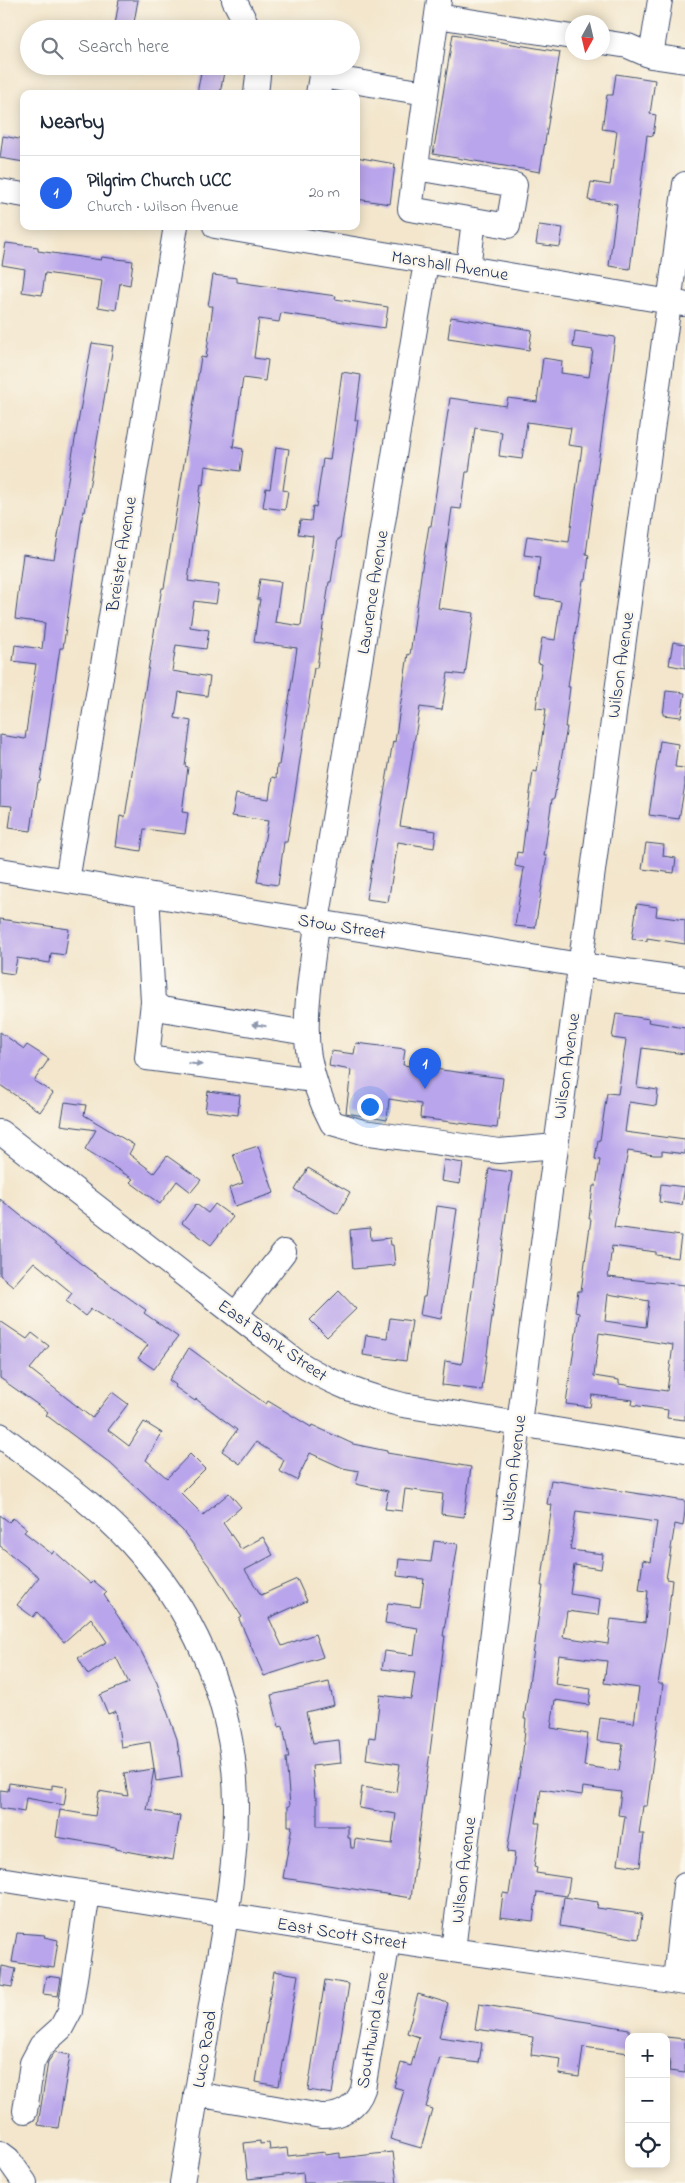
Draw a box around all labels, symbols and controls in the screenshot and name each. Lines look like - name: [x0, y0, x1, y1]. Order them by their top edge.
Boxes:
- north arrow: [565, 15, 610, 60]
- search box: [20, 20, 360, 75]
- icon: search: [38, 34, 66, 62]
- text: Search here: [78, 34, 169, 61]
- text: Nearby: [40, 108, 104, 138]
- text: Pilgrim Church UCC: [87, 168, 232, 195]
- text: 1: [53, 181, 59, 205]
- text: 20 m: [309, 181, 340, 205]
- text: Church · Wilson Avenue: [87, 195, 239, 219]
- street label: Marshall Avenue: [389, 245, 511, 289]
- street label: Breister Avenue: [101, 494, 145, 615]
- street label: Lawrence Avenue: [351, 528, 397, 656]
- street label: Wilson Avenue: [602, 610, 642, 720]
- street label: Stow Street: [296, 908, 387, 948]
- street label: Wilson Avenue: [548, 1011, 588, 1121]
- one-way arrow: [251, 1021, 267, 1029]
- pin: 1: [409, 1048, 441, 1089]
- one-way arrow: [187, 1060, 203, 1068]
- your location: [357, 1094, 383, 1120]
- street label: East Bank Street: [212, 1294, 332, 1389]
- street label: Wilson Avenue: [496, 1413, 535, 1523]
- street label: Wilson Avenue: [446, 1815, 485, 1925]
- street label: East Scott Street: [275, 1912, 409, 1958]
- street label: Southwind Lane: [351, 1969, 397, 2091]
- street label: Luco Road: [187, 2009, 225, 2090]
- map controls: [625, 2033, 670, 2168]
- button: +: [625, 2033, 670, 2078]
- button: −: [625, 2078, 670, 2123]
- button: locate: [625, 2123, 670, 2168]

